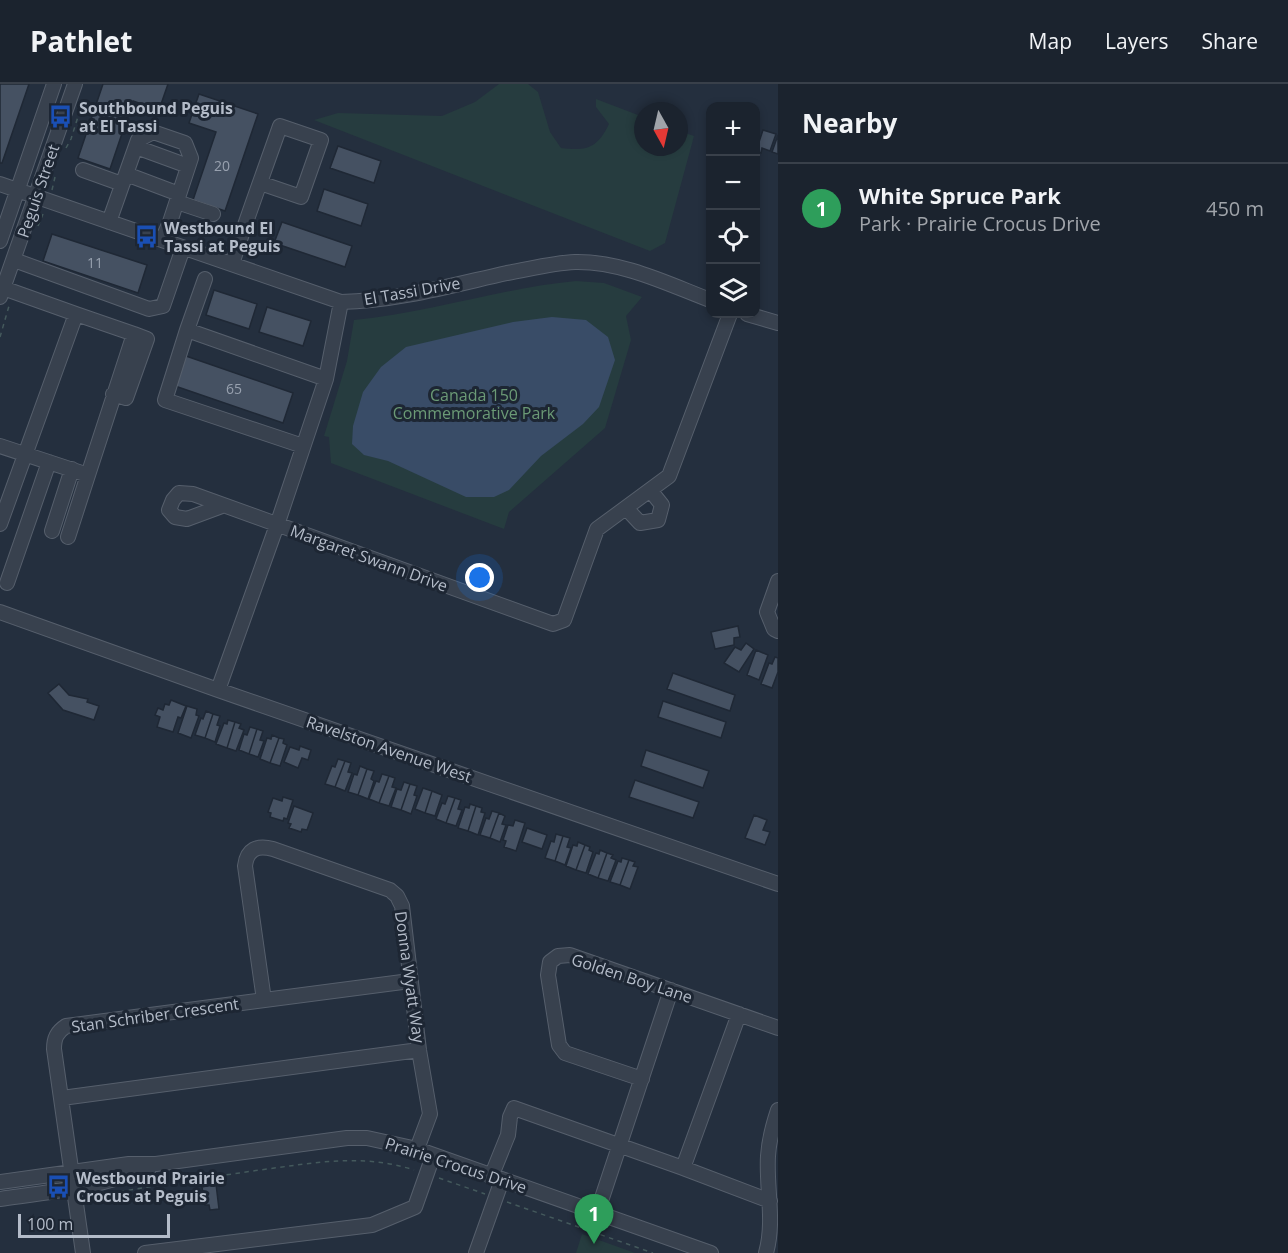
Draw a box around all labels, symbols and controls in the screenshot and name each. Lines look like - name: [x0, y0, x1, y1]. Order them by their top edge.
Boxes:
- text: Pathlet: [30, 22, 132, 60]
- text: Map: [1029, 27, 1072, 55]
- text: Layers: [1105, 27, 1169, 55]
- text: Share: [1202, 27, 1258, 55]
- place label: Southbound Peguis at El Tassi: [79, 97, 233, 137]
- north arrow: [634, 102, 688, 156]
- map controls: [706, 102, 760, 318]
- button: +: [706, 102, 760, 156]
- bus stop icon: Southbound Peguis at El Tassi: [48, 104, 74, 130]
- text: Nearby: [802, 105, 897, 141]
- street label: Peguis Street: [12, 141, 64, 241]
- house number: 20: [214, 156, 230, 175]
- button: −: [706, 156, 760, 210]
- text: White Spruce Park: [859, 180, 1061, 210]
- text: 1: [816, 195, 827, 222]
- text: 450 m: [1206, 195, 1264, 222]
- button: locate: [706, 210, 760, 264]
- text: Park · Prairie Crocus Drive: [859, 210, 1101, 237]
- place label: Westbound El Tassi at Peguis: [164, 217, 281, 257]
- bus stop icon: Westbound El Tassi at Peguis: [133, 224, 159, 250]
- house number: 11: [87, 253, 103, 272]
- button: layers: [706, 264, 760, 318]
- street label: El Tassi Drive: [362, 272, 462, 310]
- house number: 65: [226, 379, 242, 398]
- park label: Canada 150 Commemorative Park: [393, 384, 556, 424]
- street label: Margaret Swann Drive: [287, 519, 451, 597]
- your location: [465, 563, 494, 592]
- street label: Ravelston Avenue West: [303, 710, 475, 788]
- street label: Donna Wyatt Way: [390, 910, 430, 1045]
- street label: Golden Boy Lane: [569, 948, 695, 1008]
- street label: Stan Schriber Crescent: [70, 992, 241, 1038]
- street label: Prairie Crocus Drive: [382, 1132, 530, 1198]
- place label: Westbound Prairie Crocus at Peguis: [76, 1167, 225, 1207]
- bus stop icon: Westbound Prairie Crocus at Peguis: [45, 1174, 71, 1200]
- pin: 1: [574, 1194, 614, 1244]
- scale bar: [18, 1211, 170, 1238]
- text: 100 m: [27, 1213, 73, 1235]

